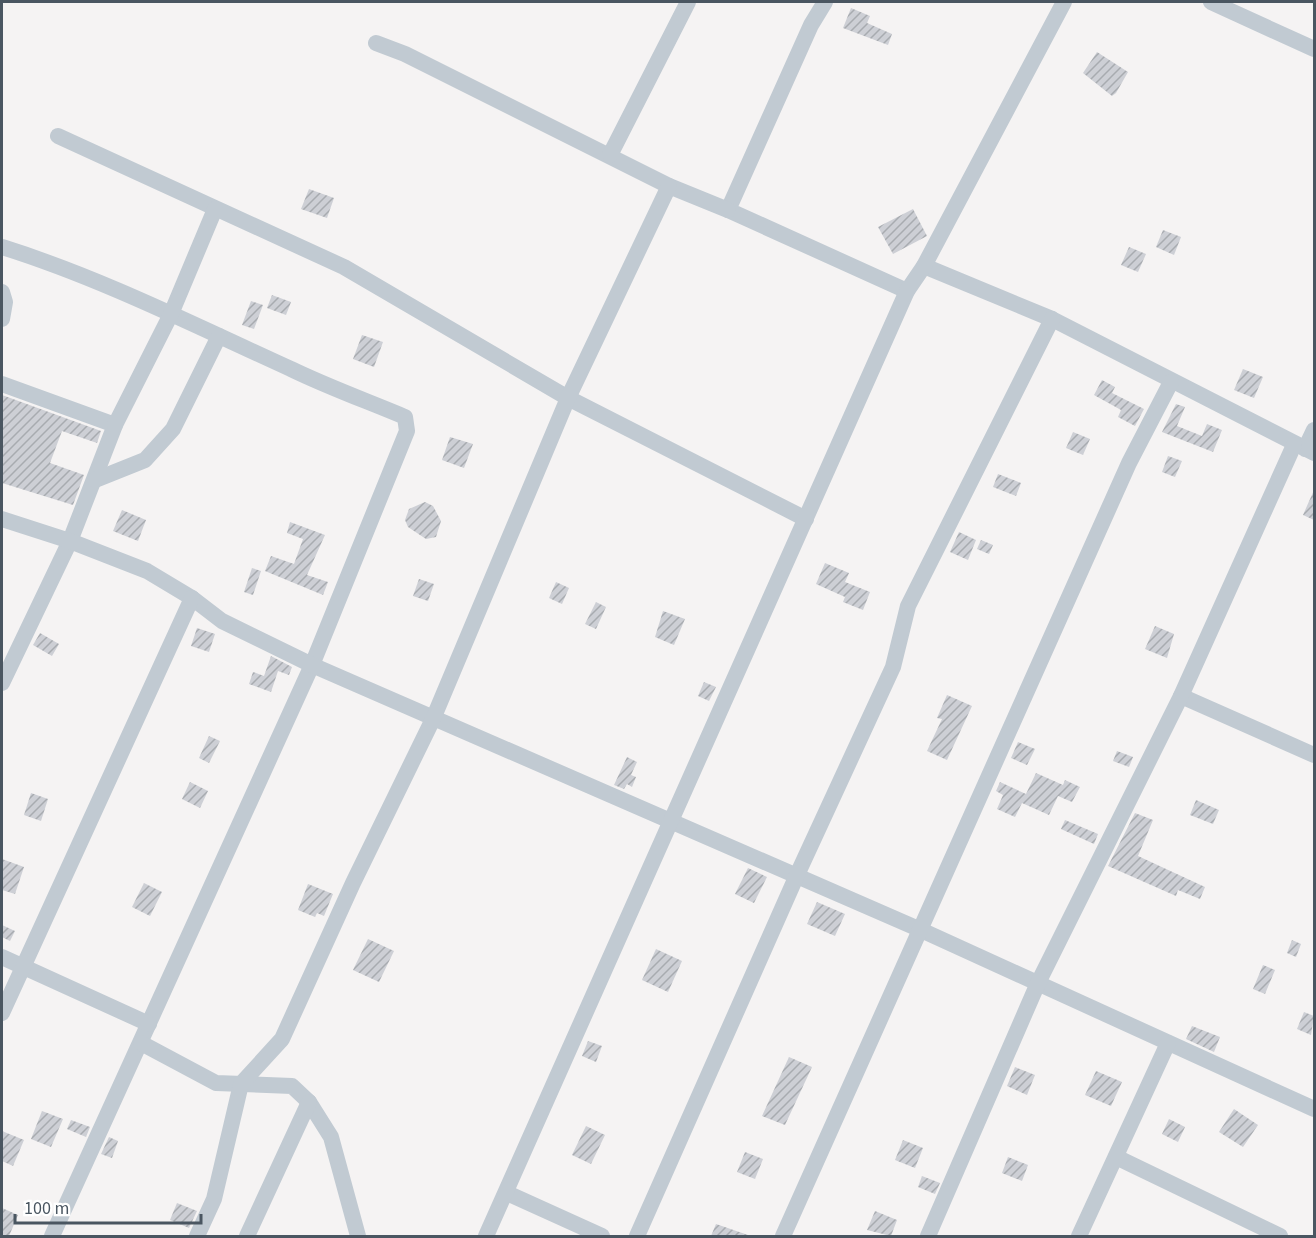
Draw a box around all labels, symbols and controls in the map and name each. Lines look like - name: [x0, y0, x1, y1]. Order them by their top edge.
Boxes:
- scale bar: [15, 1187, 201, 1225]
- text: 100 m: [24, 1196, 69, 1221]

